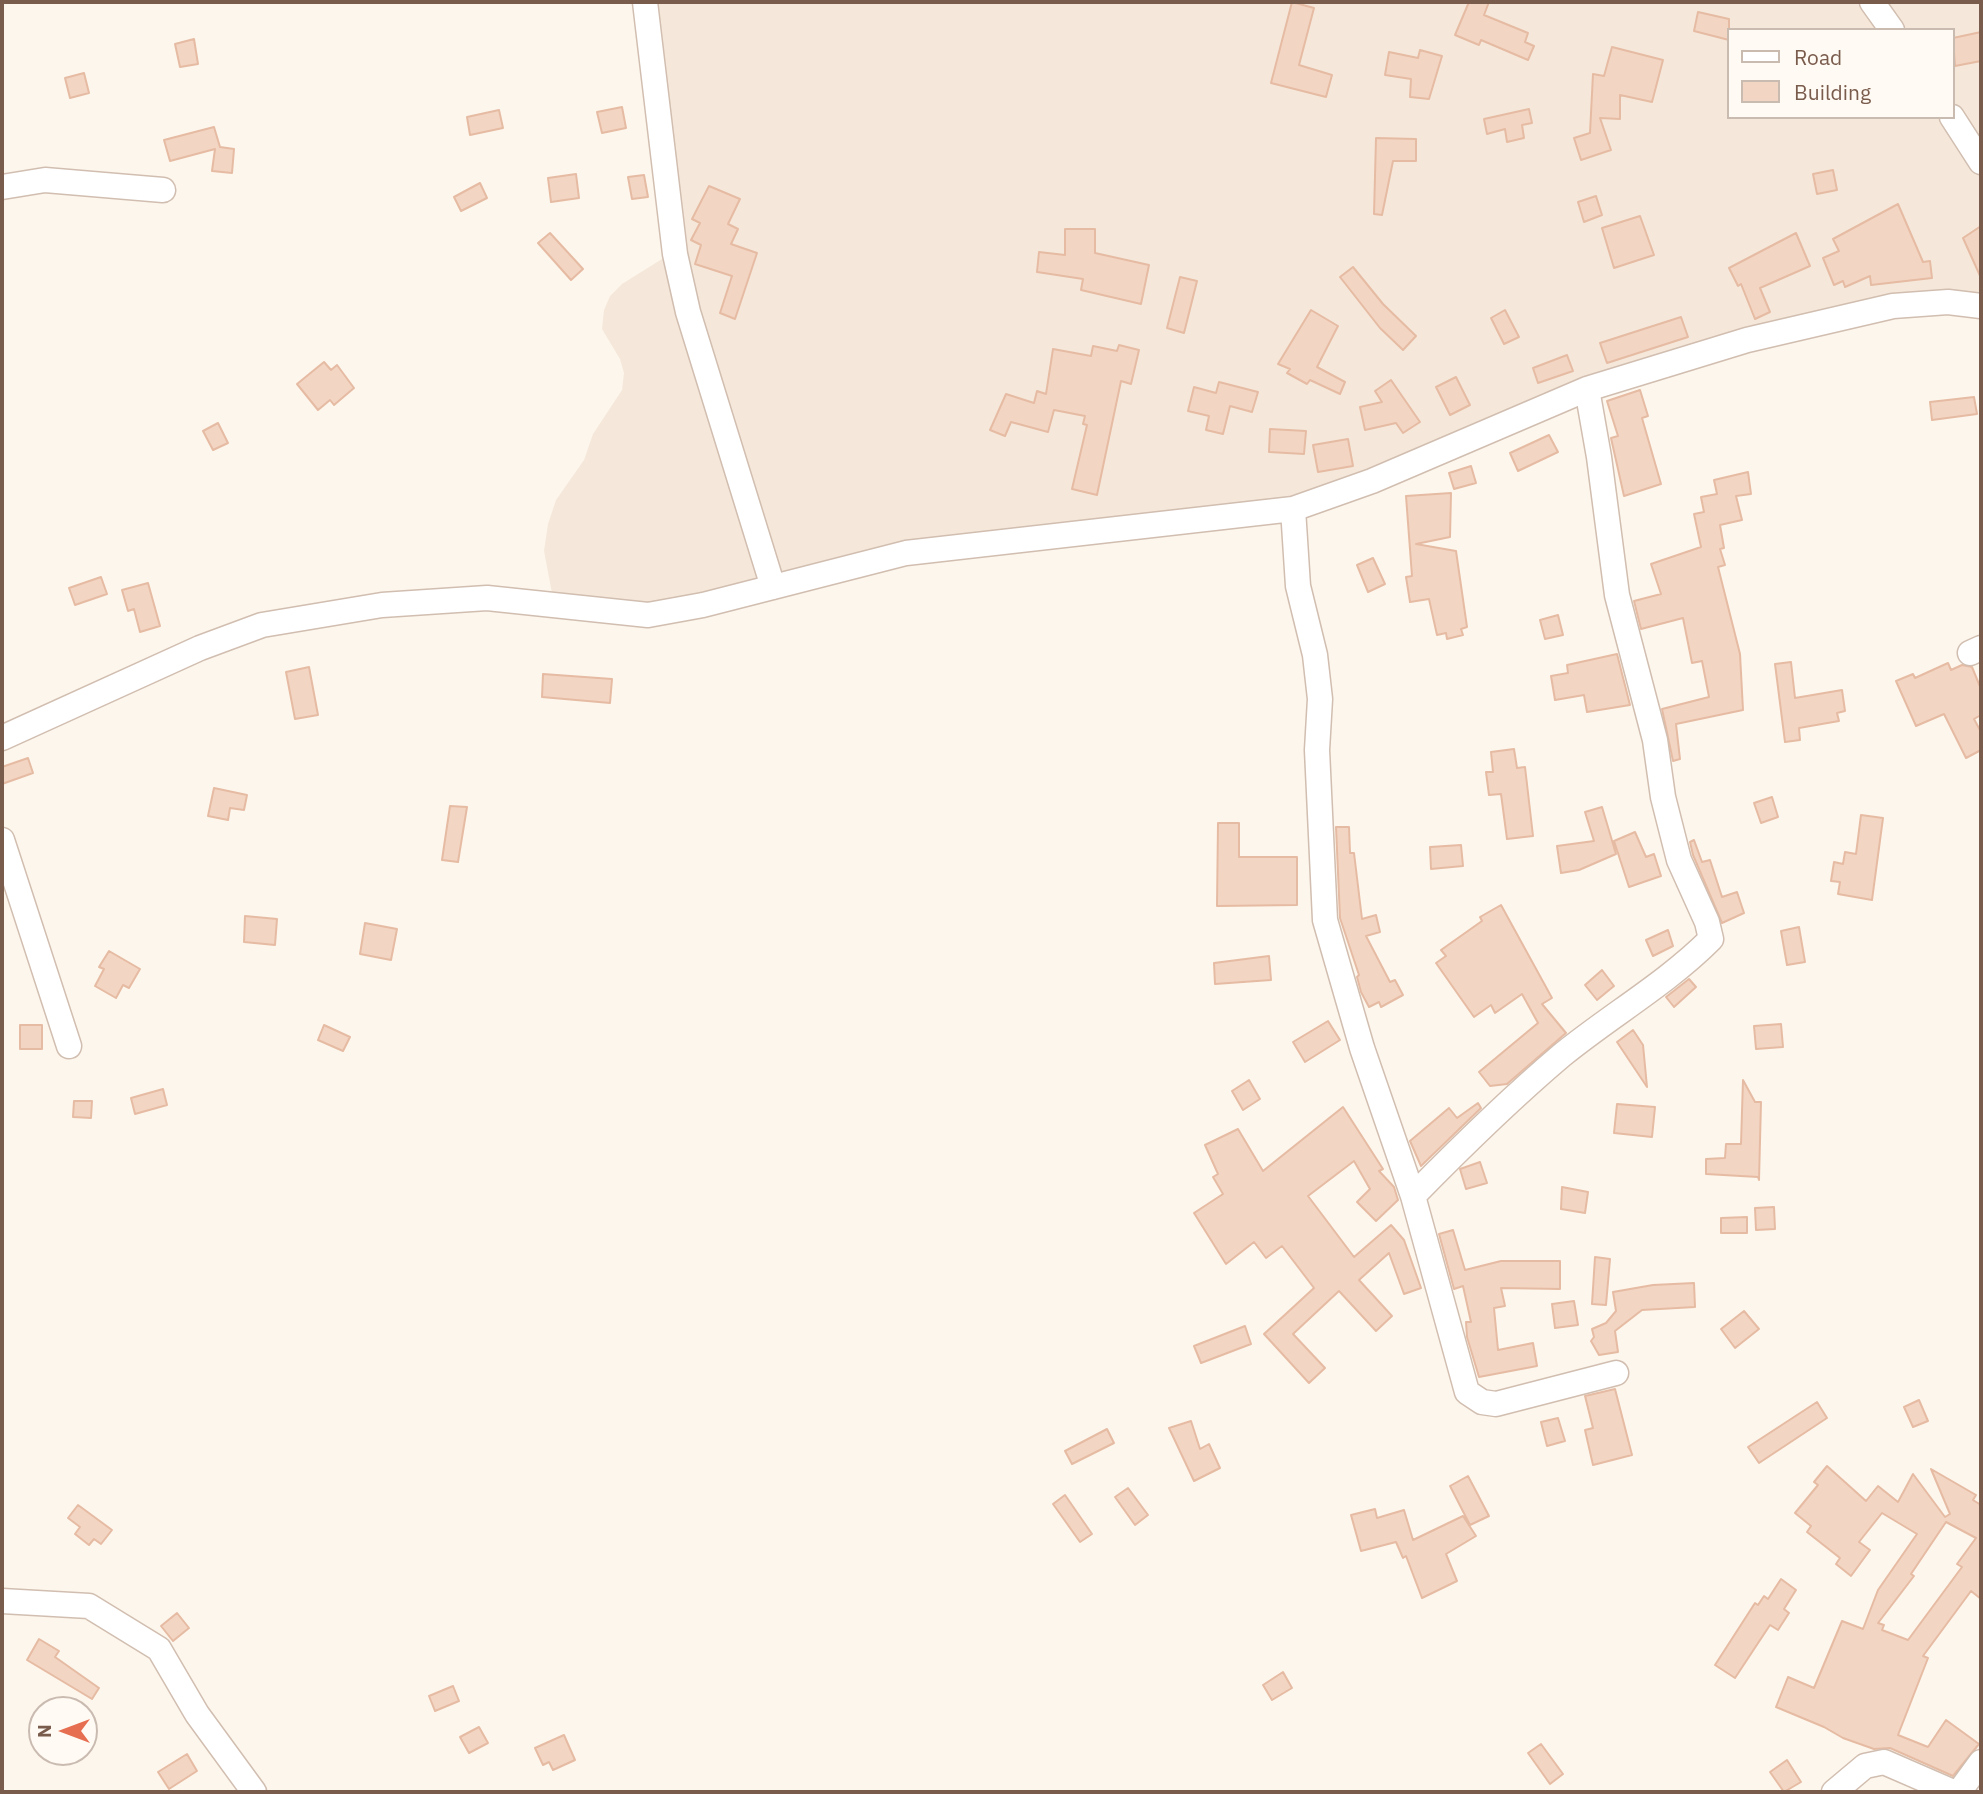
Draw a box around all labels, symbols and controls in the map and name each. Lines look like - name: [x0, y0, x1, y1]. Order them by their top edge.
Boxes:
- legend: [1728, 28, 1955, 119]
- text: Road: [1794, 43, 1842, 71]
- text: Building: [1794, 78, 1871, 106]
- north arrow: [28, 1696, 98, 1766]
- text: N: [32, 1724, 56, 1738]

